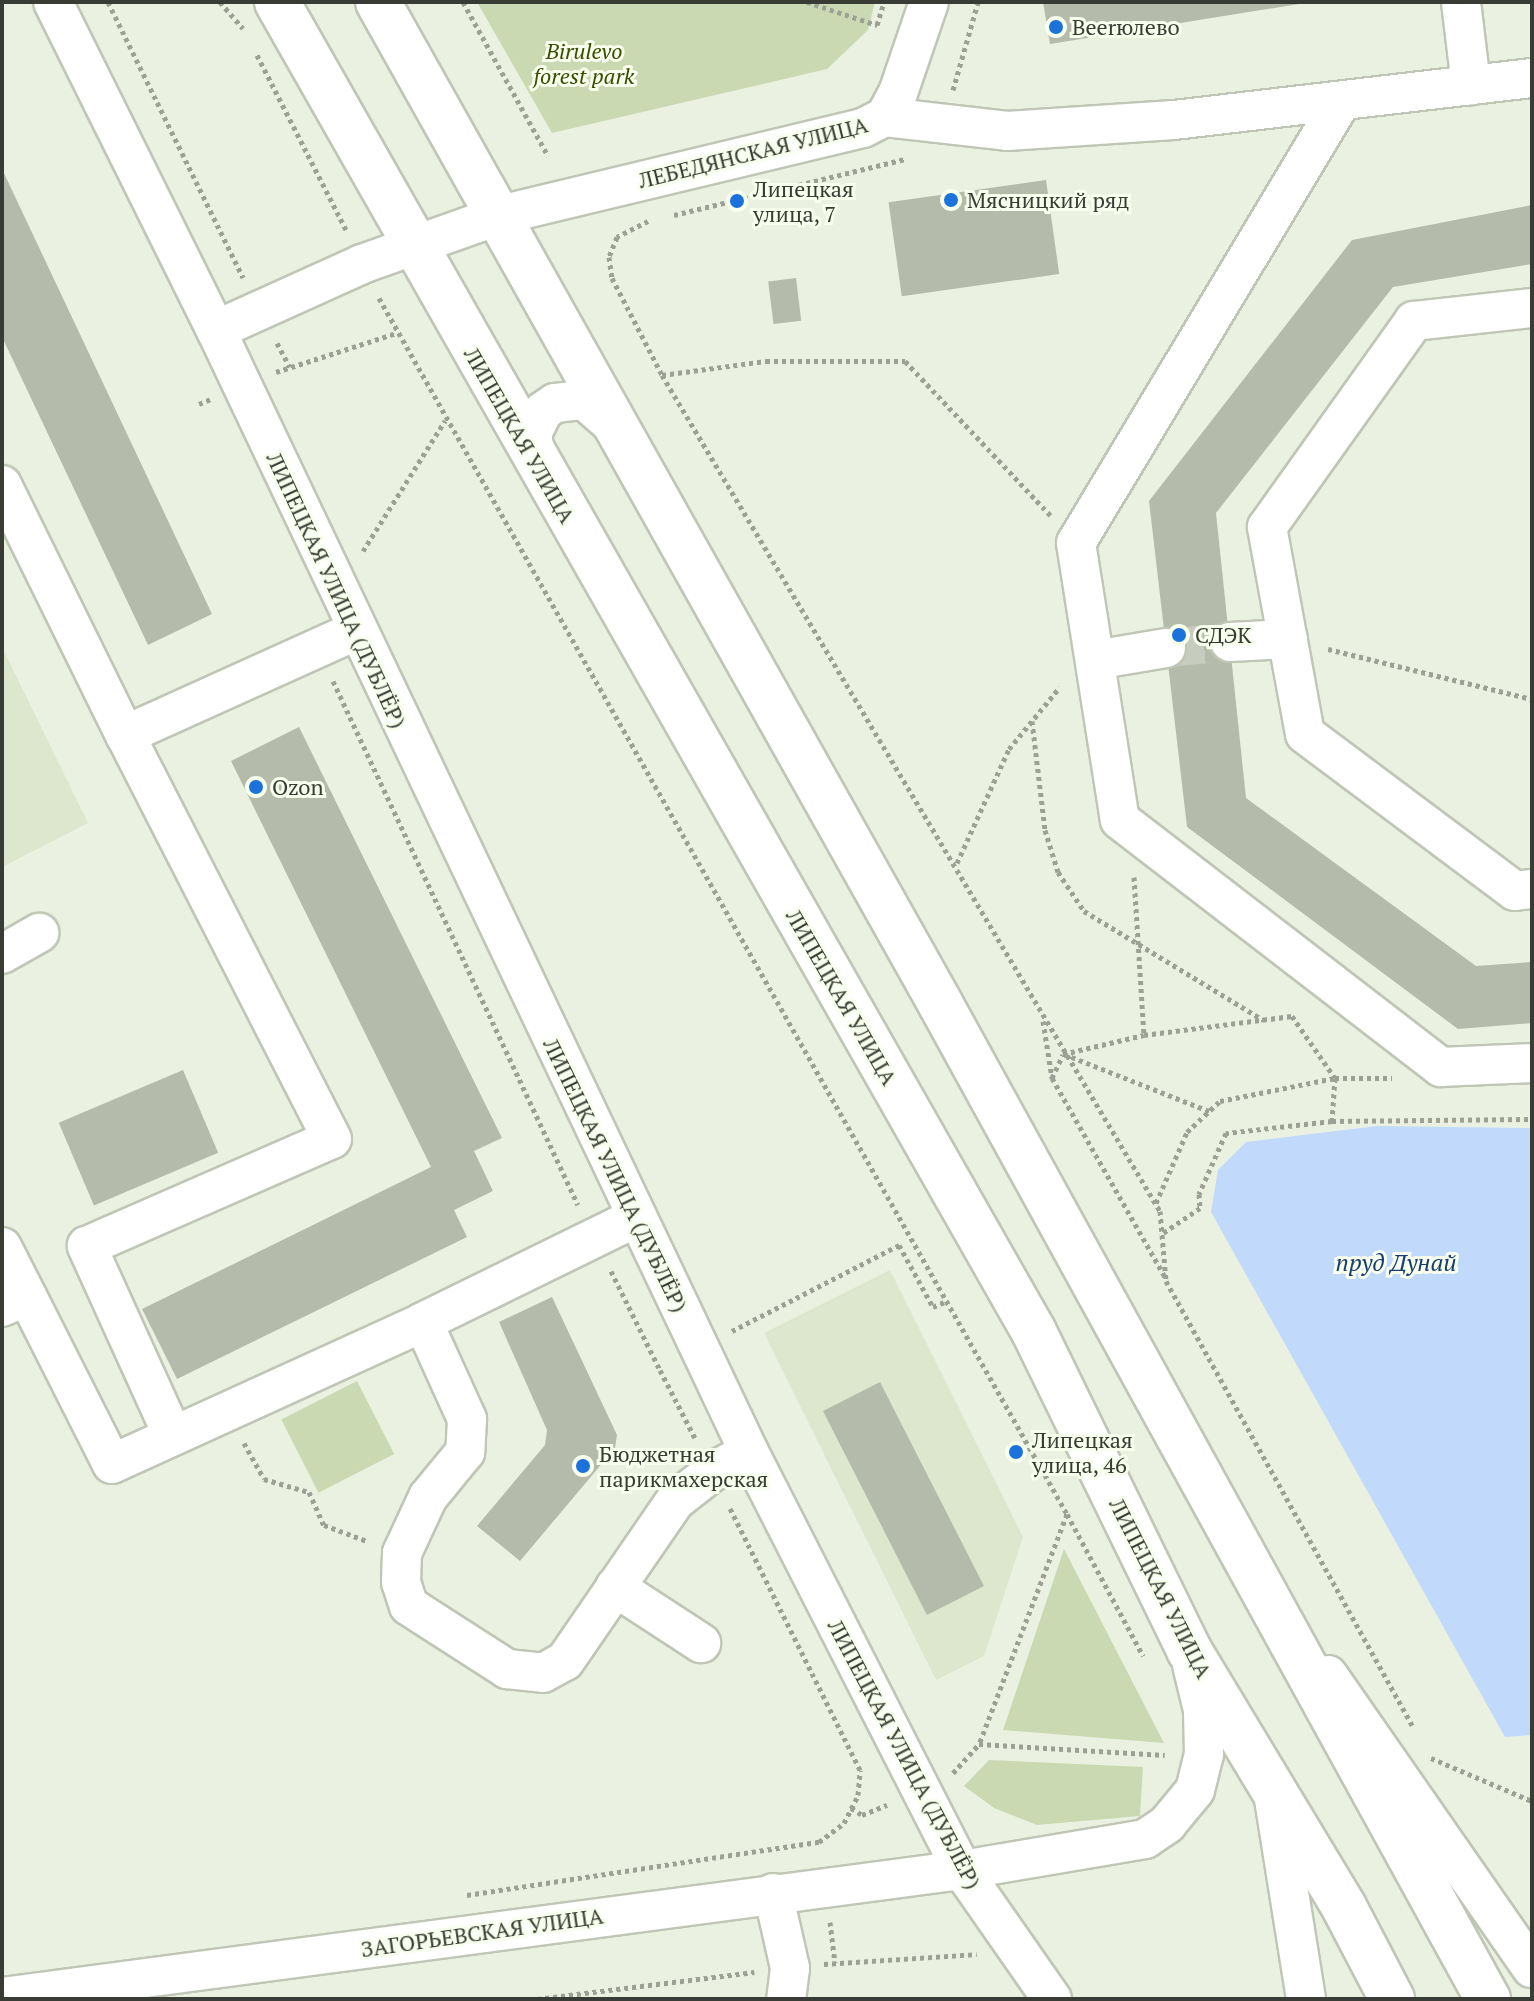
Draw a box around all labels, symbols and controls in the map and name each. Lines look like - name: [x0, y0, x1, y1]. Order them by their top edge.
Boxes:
- place label: Beerюлево: [1072, 14, 1180, 40]
- marker: Beerюлево: [1047, 18, 1065, 36]
- park label: Birulevo forest park: [534, 37, 634, 88]
- street label: ЛЕБЕДЯНСКАЯ УЛИЦА: [635, 111, 871, 193]
- place label: Липецкая улица, 7: [753, 175, 854, 226]
- place label: Мясницкий ряд: [967, 187, 1129, 213]
- marker: Мясницкий ряд: [942, 191, 960, 209]
- marker: Липецкая улица, 7: [728, 192, 746, 210]
- street label: ЛИПЕЦКАЯ УЛИЦА: [459, 342, 581, 528]
- street label: ЛИПЕЦКАЯ УЛИЦА (ДУБЛЁР): [261, 448, 413, 732]
- place label: СДЭК: [1195, 622, 1252, 648]
- marker: СДЭК: [1170, 626, 1188, 644]
- place label: Ozon: [272, 774, 324, 800]
- marker: Ozon: [247, 778, 265, 796]
- street label: ЛИПЕЦКАЯ УЛИЦА: [781, 904, 903, 1090]
- street label: ЛИПЕЦКАЯ УЛИЦА (ДУБЛЁР): [538, 1034, 694, 1316]
- water label: пруд Дунай: [1336, 1249, 1456, 1277]
- place label: Липецкая улица, 46: [1032, 1426, 1133, 1478]
- place label: Бюджетная парикмахерская: [599, 1440, 768, 1492]
- marker: Липецкая улица, 46: [1007, 1443, 1025, 1461]
- marker: Бюджетная парикмахерская: [574, 1457, 592, 1475]
- street label: ЛИПЕЦКАЯ УЛИЦА: [1104, 1493, 1218, 1683]
- street label: ЛИПЕЦКАЯ УЛИЦА (ДУБЛЁР): [822, 1615, 988, 1893]
- street label: ЗАГОРЬЕВСКАЯ УЛИЦА: [359, 1902, 605, 1962]

